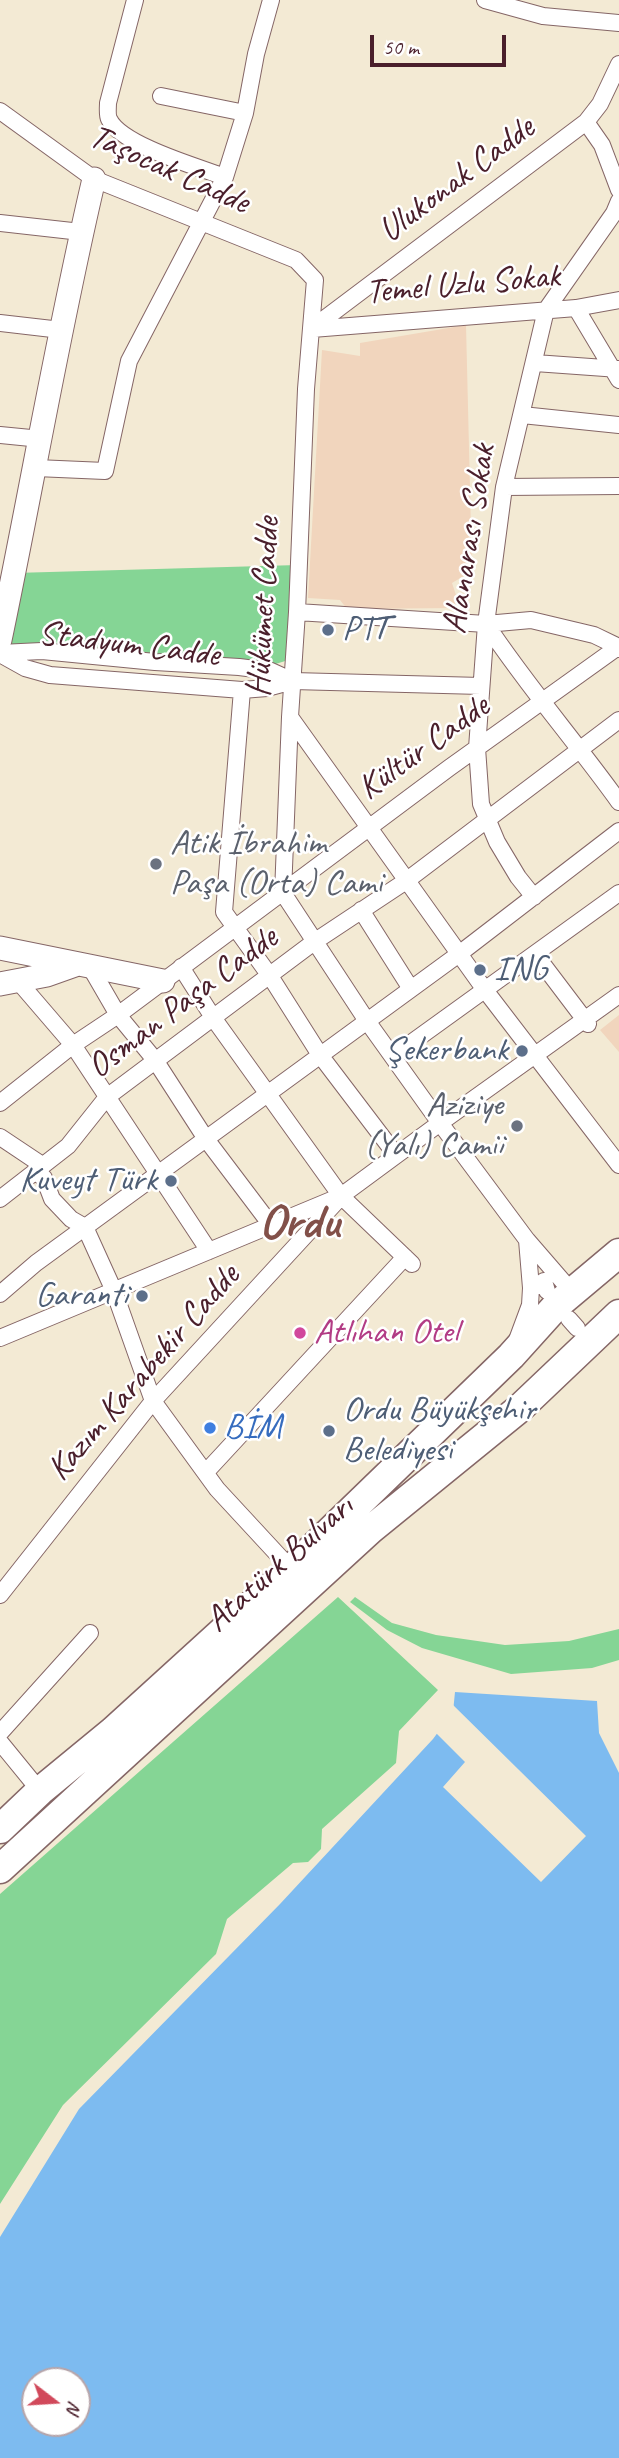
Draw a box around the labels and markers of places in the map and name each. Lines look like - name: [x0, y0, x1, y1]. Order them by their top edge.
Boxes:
- place label: PTT: [342, 609, 388, 651]
- marker: PTT: [320, 622, 336, 638]
- place label: Atik İbrahim Paşa (Orta) Cami: [170, 823, 382, 905]
- marker: Atik İbrahim Paşa (Orta) Cami: [148, 856, 164, 872]
- place label: ING: [494, 949, 547, 991]
- marker: ING: [472, 962, 488, 978]
- place label: Şekerbank: [385, 1030, 508, 1072]
- marker: Şekerbank: [514, 1043, 530, 1059]
- place label: Aziziye (Yalı) Camii: [364, 1085, 503, 1167]
- marker: Aziziye (Yalı) Camii: [509, 1118, 525, 1134]
- place label: Kuveyt Türk: [19, 1160, 157, 1202]
- marker: Kuveyt Türk: [163, 1173, 179, 1189]
- place label: Garanti: [35, 1275, 128, 1317]
- marker: Garanti: [134, 1288, 150, 1304]
- place label: Atlıhan Otel: [314, 1312, 458, 1354]
- marker: Atlıhan Otel: [292, 1325, 308, 1341]
- place label: Ordu Büyükşehir Belediyesi: [343, 1390, 536, 1472]
- place label: BİM: [224, 1407, 281, 1449]
- marker: BİM: [202, 1420, 218, 1436]
- marker: Ordu Büyükşehir Belediyesi: [321, 1423, 337, 1439]

